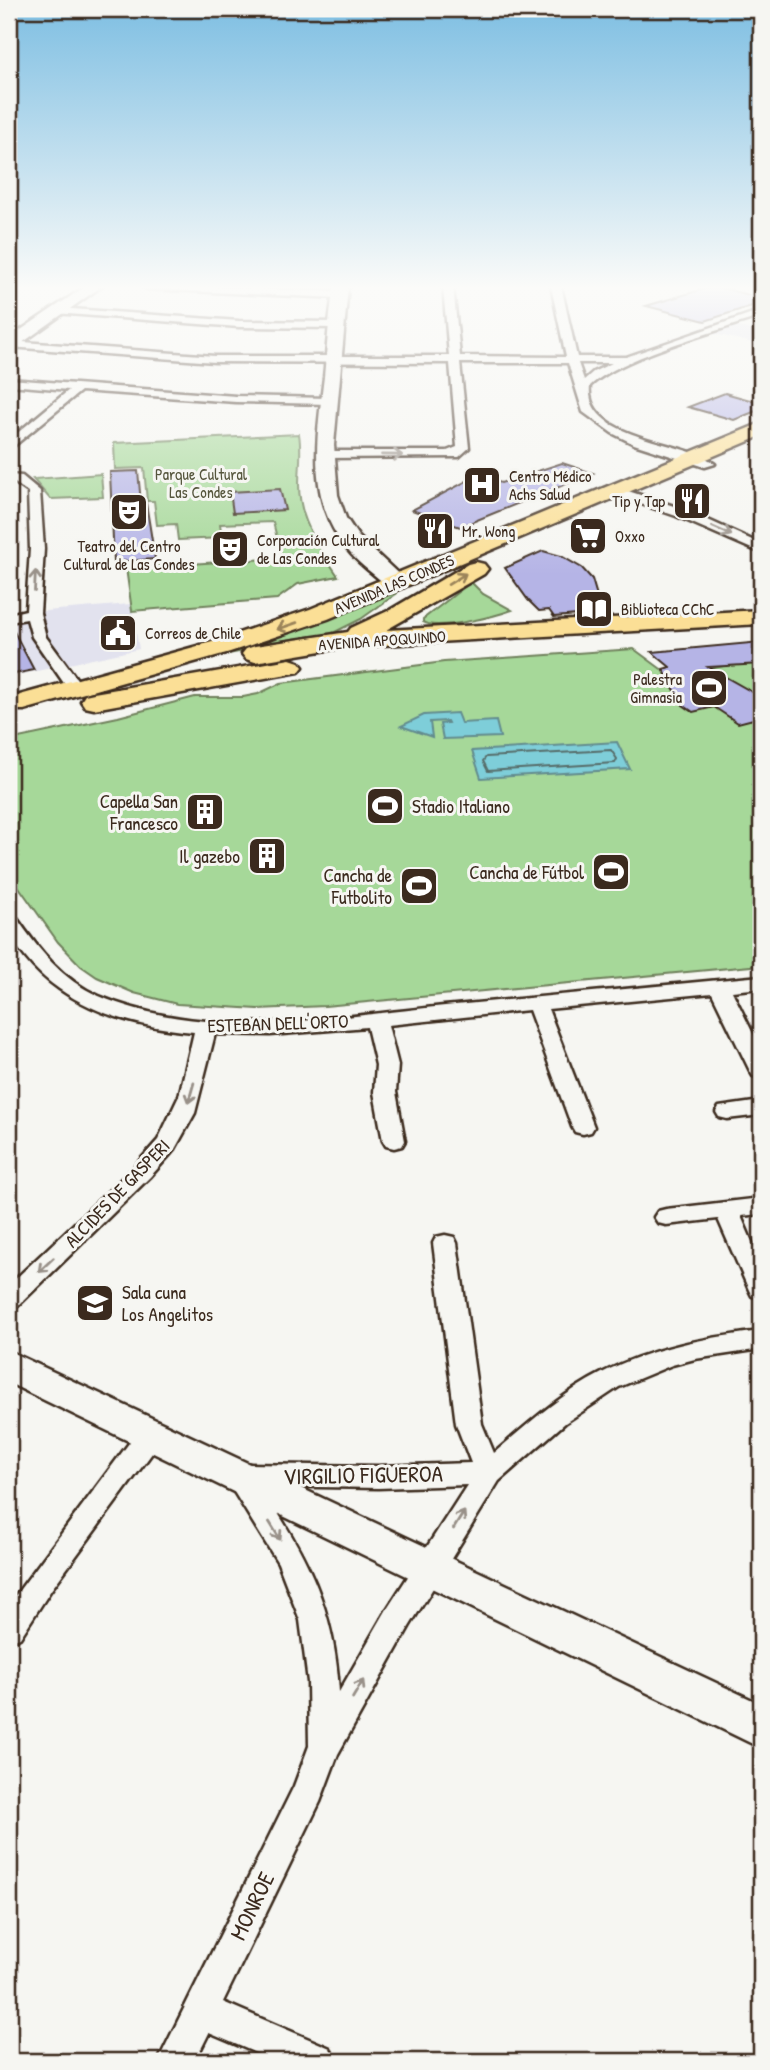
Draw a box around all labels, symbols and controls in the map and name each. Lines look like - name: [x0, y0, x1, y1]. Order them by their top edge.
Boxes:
- one-way arrow: [380, 448, 403, 462]
- park label: Parque Cultural Las Condes: [155, 463, 248, 503]
- hospital icon: Centro Médico Achs Salud: [461, 464, 503, 506]
- place label: Centro Médico Achs Salud: [509, 465, 592, 505]
- restaurant icon: Tip y Tap: [671, 480, 713, 522]
- place label: Tip y Tap: [612, 490, 665, 512]
- theatre icon: Teatro del Centro Cultural de Las Condes: [108, 491, 150, 533]
- restaurant icon: Mr. Wong: [414, 510, 456, 552]
- supermarket icon: Oxxo: [567, 515, 609, 557]
- place label: Mr. Wong: [462, 520, 515, 542]
- place label: Oxxo: [615, 525, 645, 547]
- one-way arrow: [711, 525, 732, 538]
- theatre icon: Corporación Cultural de Las Condes: [209, 528, 251, 570]
- place label: Corporación Cultural de Las Condes: [257, 529, 380, 569]
- place label: Teatro del Centro Cultural de Las Condes: [63, 535, 195, 575]
- street label: AVENIDA LAS CONDES: [331, 549, 458, 619]
- one-way arrow: [29, 570, 42, 593]
- one-way arrow: [447, 572, 467, 586]
- library icon: Biblioteca CChC: [573, 588, 615, 630]
- place label: Biblioteca CChC: [621, 598, 715, 620]
- public building icon: Correos de Chile: [97, 612, 139, 654]
- one-way arrow: [277, 621, 299, 633]
- place label: Correos de Chile: [145, 622, 242, 644]
- street label: AVENIDA APOQUINDO: [318, 625, 447, 655]
- sports icon: Palestra Gimnasia: [688, 667, 730, 709]
- place label: Palestra Gimnasia: [630, 668, 682, 708]
- sports icon: Stadio Italiano: [364, 785, 406, 827]
- place label: Capella San Francesco: [100, 788, 178, 836]
- building icon: Capella San Francesco: [184, 791, 226, 833]
- place label: Stadio Italiano: [412, 793, 510, 819]
- building icon: Il gazebo: [246, 835, 288, 877]
- place label: Il gazebo: [179, 843, 240, 869]
- sports icon: Cancha de Fútbol: [590, 851, 632, 893]
- place label: Cancha de Fútbol: [469, 859, 585, 885]
- place label: Cancha de Futbolito: [323, 862, 392, 910]
- sports icon: Cancha de Futbolito: [398, 865, 440, 907]
- street label: ESTEBAN DELL'ORTO: [207, 1008, 349, 1038]
- one-way arrow: [183, 1082, 196, 1104]
- street label: ALCIDES DE GASPERI: [59, 1133, 175, 1253]
- one-way arrow: [38, 1256, 55, 1273]
- place label: Sala cuna Los Angelitos: [122, 1279, 213, 1327]
- school or university icon: Sala cuna Los Angelitos: [74, 1282, 116, 1324]
- street label: VIRGILIO FIGUEROA: [283, 1458, 443, 1491]
- one-way arrow: [451, 1511, 466, 1530]
- one-way arrow: [268, 1521, 282, 1541]
- one-way arrow: [352, 1680, 366, 1700]
- street label: MONROE: [222, 1867, 281, 1945]

